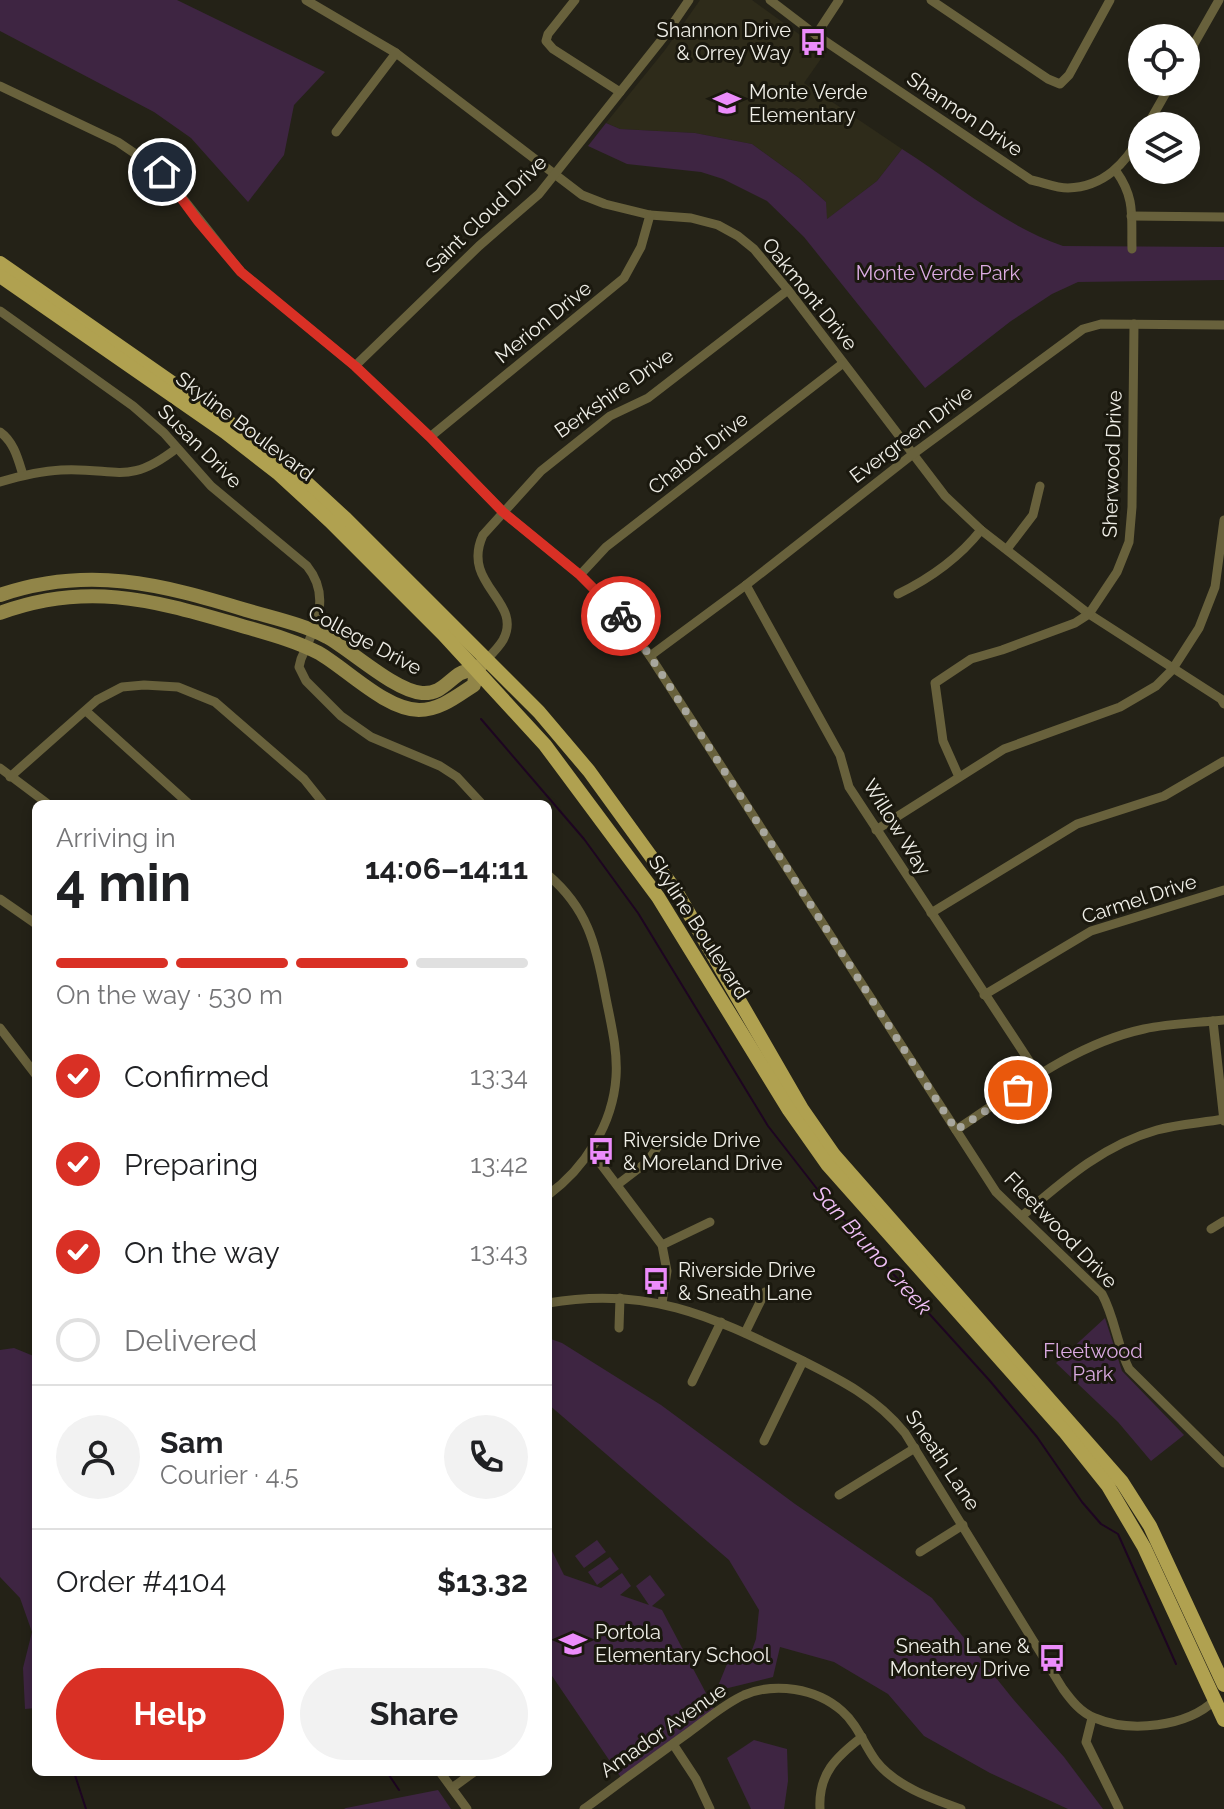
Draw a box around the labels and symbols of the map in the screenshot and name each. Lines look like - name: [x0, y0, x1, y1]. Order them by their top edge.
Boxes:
- place label: Shannon Drive & Orrey Way: [657, 18, 791, 65]
- bus stop icon: Shannon Drive & Orrey Way: [798, 27, 828, 57]
- street label: Shannon Drive: [903, 66, 1028, 162]
- place label: Monte Verde Elementary: [749, 80, 868, 127]
- school or university icon: Monte Verde Elementary: [712, 88, 742, 118]
- pin: [128, 138, 196, 206]
- street label: Saint Cloud Drive: [420, 150, 552, 278]
- street label: Oakmont Drive: [757, 233, 863, 355]
- park label: Monte Verde Park: [856, 261, 1021, 285]
- street label: Merion Drive: [490, 276, 596, 368]
- street label: Berkshire Drive: [550, 343, 678, 443]
- street label: Skyline Boulevard: [171, 366, 319, 486]
- street label: Evergreen Drive: [845, 380, 977, 488]
- street label: Sherwood Drive: [1097, 390, 1127, 538]
- street label: Susan Drive: [153, 399, 247, 493]
- street label: Chabot Drive: [643, 406, 753, 499]
- courier: [581, 576, 661, 656]
- street label: College Drive: [304, 600, 426, 680]
- street label: Willow Way: [858, 774, 936, 880]
- street label: Skyline Boulevard: [644, 851, 754, 1003]
- street label: Carmel Drive: [1079, 869, 1200, 929]
- pin: [984, 1056, 1052, 1124]
- place label: Riverside Drive & Moreland Drive: [623, 1128, 783, 1175]
- bus stop icon: Riverside Drive & Moreland Drive: [586, 1136, 616, 1166]
- street label: Fleetwood Drive: [999, 1167, 1123, 1293]
- water label: San Bruno Creek: [807, 1179, 938, 1320]
- place label: Riverside Drive & Sneath Lane: [678, 1258, 816, 1305]
- bus stop icon: Riverside Drive & Sneath Lane: [641, 1266, 671, 1296]
- park label: Fleetwood Park: [1043, 1339, 1143, 1386]
- street label: Sneath Lane: [901, 1405, 985, 1515]
- place label: Portola Elementary School: [595, 1620, 771, 1667]
- school or university icon: Portola Elementary School: [558, 1629, 588, 1659]
- place label: Sneath Lane & Monterey Drive: [890, 1634, 1031, 1681]
- bus stop icon: Sneath Lane & Monterey Drive: [1037, 1643, 1067, 1673]
- street label: Amador Avenue: [595, 1677, 731, 1782]

